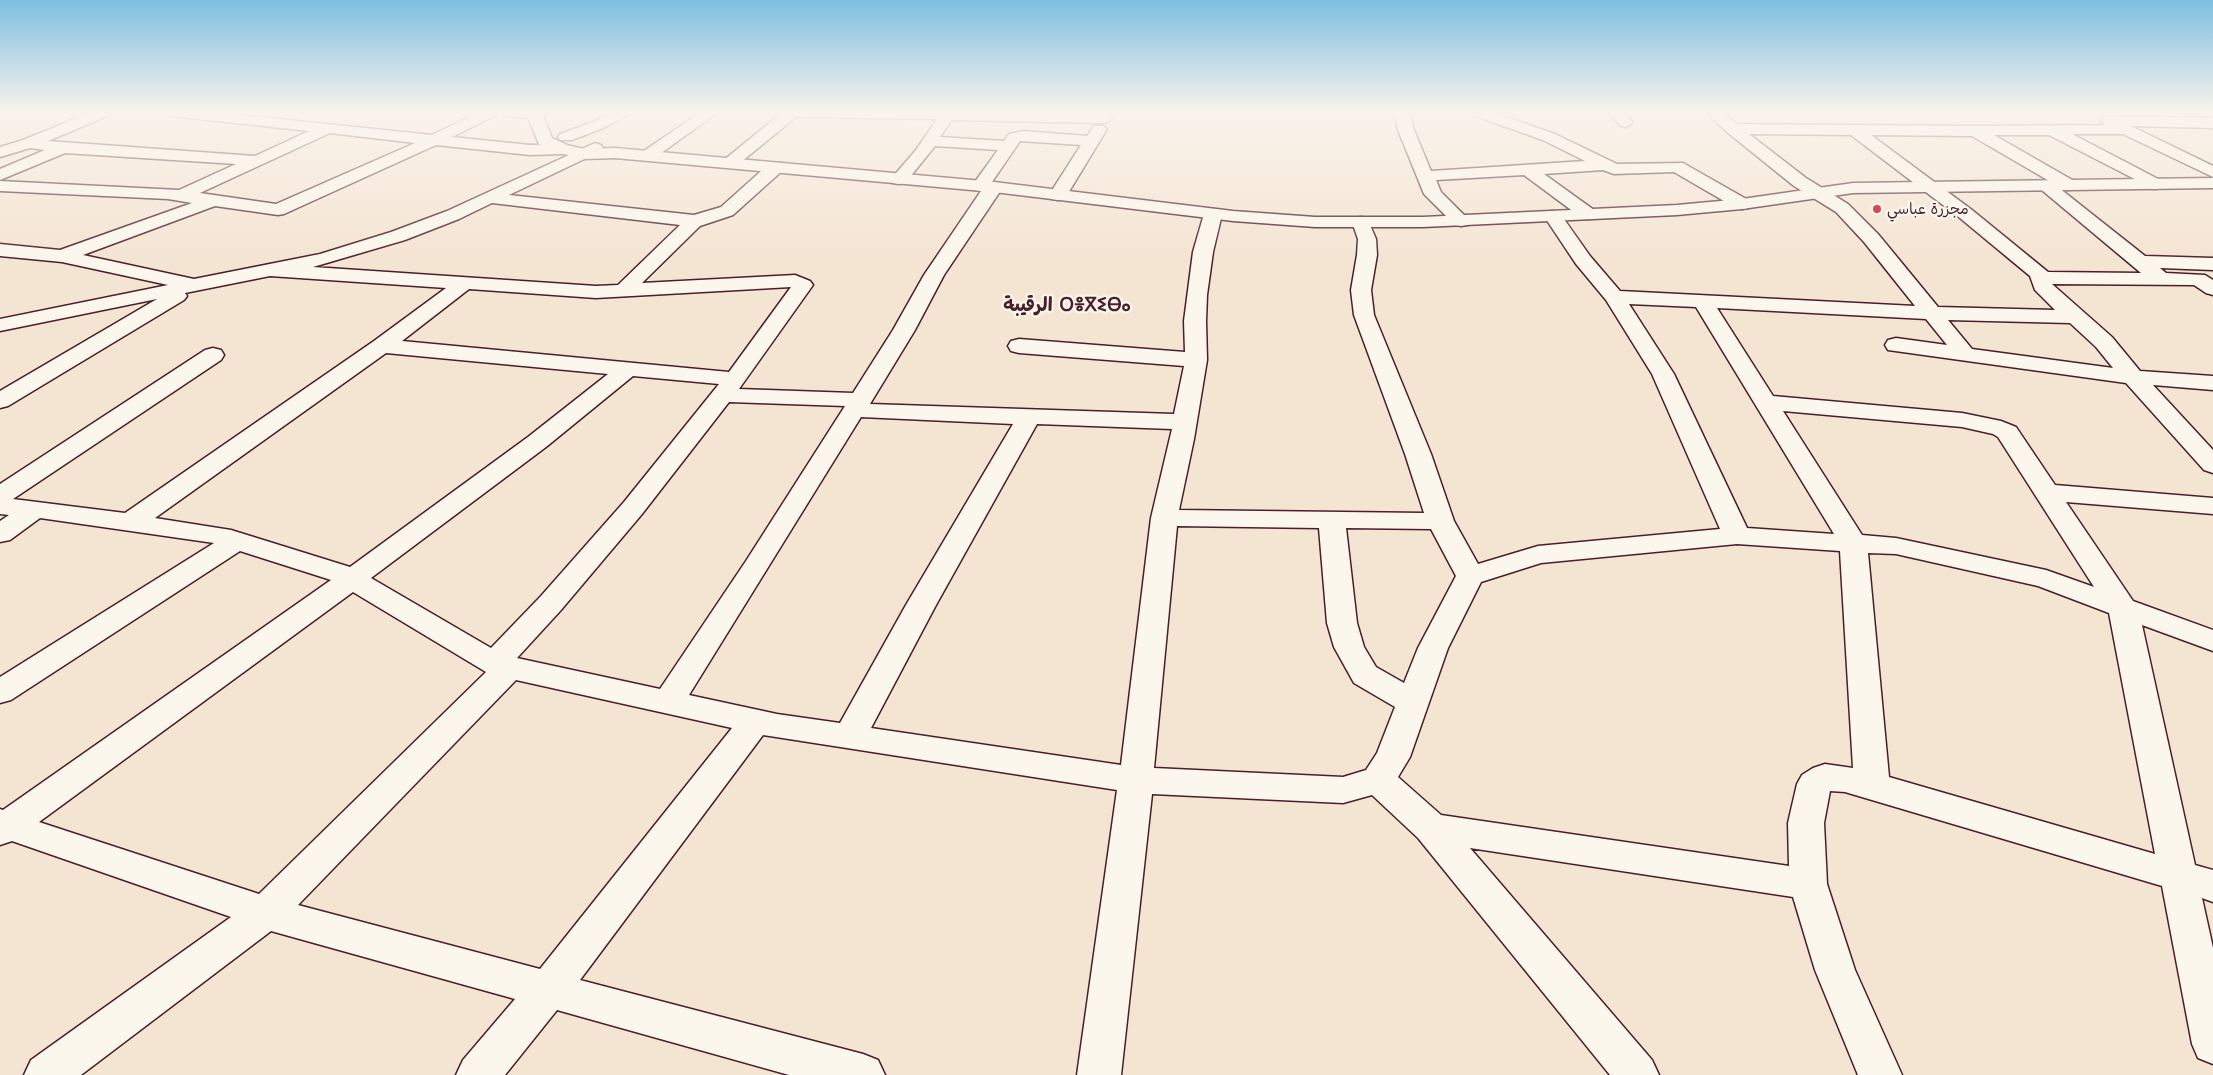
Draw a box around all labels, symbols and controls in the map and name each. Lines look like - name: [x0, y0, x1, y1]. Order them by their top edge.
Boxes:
- place label: مجزرة عباسي: [1887, 200, 1969, 218]
- marker: مجزرة عباسي: [1871, 203, 1883, 215]
- district label: الرقيبة ⵔⴻⴳⵉⴱⴰ: [1003, 294, 1131, 316]

